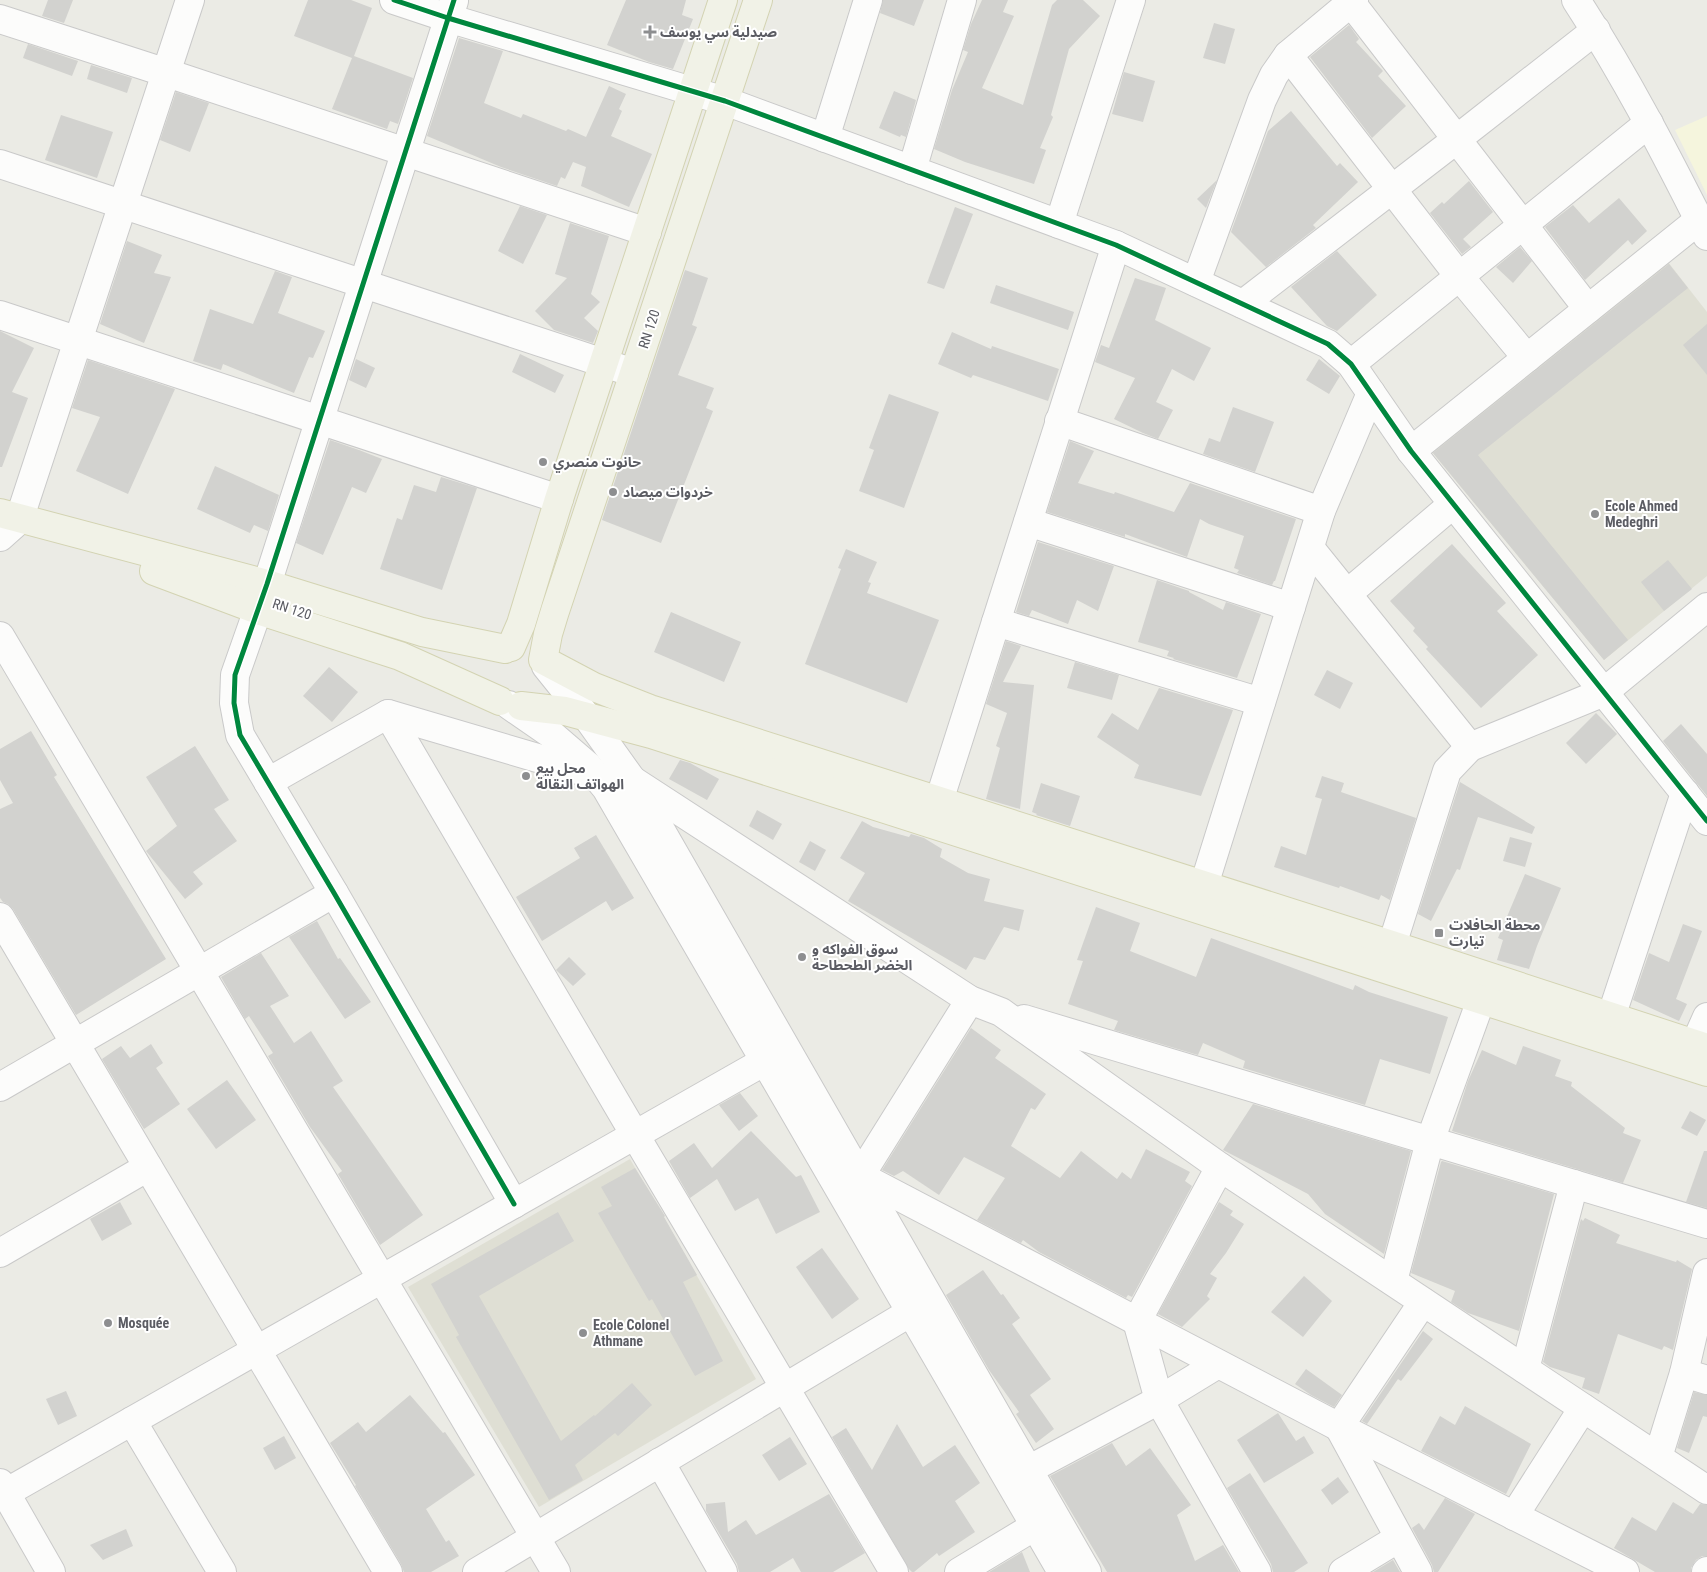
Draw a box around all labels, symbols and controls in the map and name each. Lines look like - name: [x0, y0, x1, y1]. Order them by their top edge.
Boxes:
- place label: صيدلية سي يوسف: [660, 24, 778, 43]
- marker: صيدلية سي يوسف: [644, 26, 656, 38]
- street label: RN 120: [635, 307, 663, 351]
- place label: حانوت منصري: [553, 454, 641, 473]
- marker: حانوت منصري: [537, 456, 549, 468]
- place label: خردوات ميصاد: [623, 484, 713, 501]
- marker: خردوات ميصاد: [607, 486, 619, 498]
- place label: Ecole Ahmed Medeghri: [1605, 498, 1678, 530]
- marker: Ecole Ahmed Medeghri: [1589, 508, 1601, 520]
- street label: RN 120: [270, 595, 314, 623]
- place label: محل بيع الهواتف النقالة: [536, 760, 624, 792]
- marker: محل بيع الهواتف النقالة: [520, 770, 532, 782]
- place label: محطة الحافلات تيارت: [1449, 917, 1541, 950]
- marker: محطة الحافلات تيارت: [1433, 927, 1445, 939]
- place label: سوق الفواكه و الخضر الطحطاحة: [812, 941, 912, 974]
- marker: سوق الفواكه و الخضر الطحطاحة: [796, 951, 808, 963]
- place label: Mosquée: [118, 1315, 169, 1331]
- marker: Mosquée: [102, 1317, 114, 1329]
- place label: Ecole Colonel Athmane: [593, 1317, 669, 1349]
- marker: Ecole Colonel Athmane: [577, 1327, 589, 1339]

